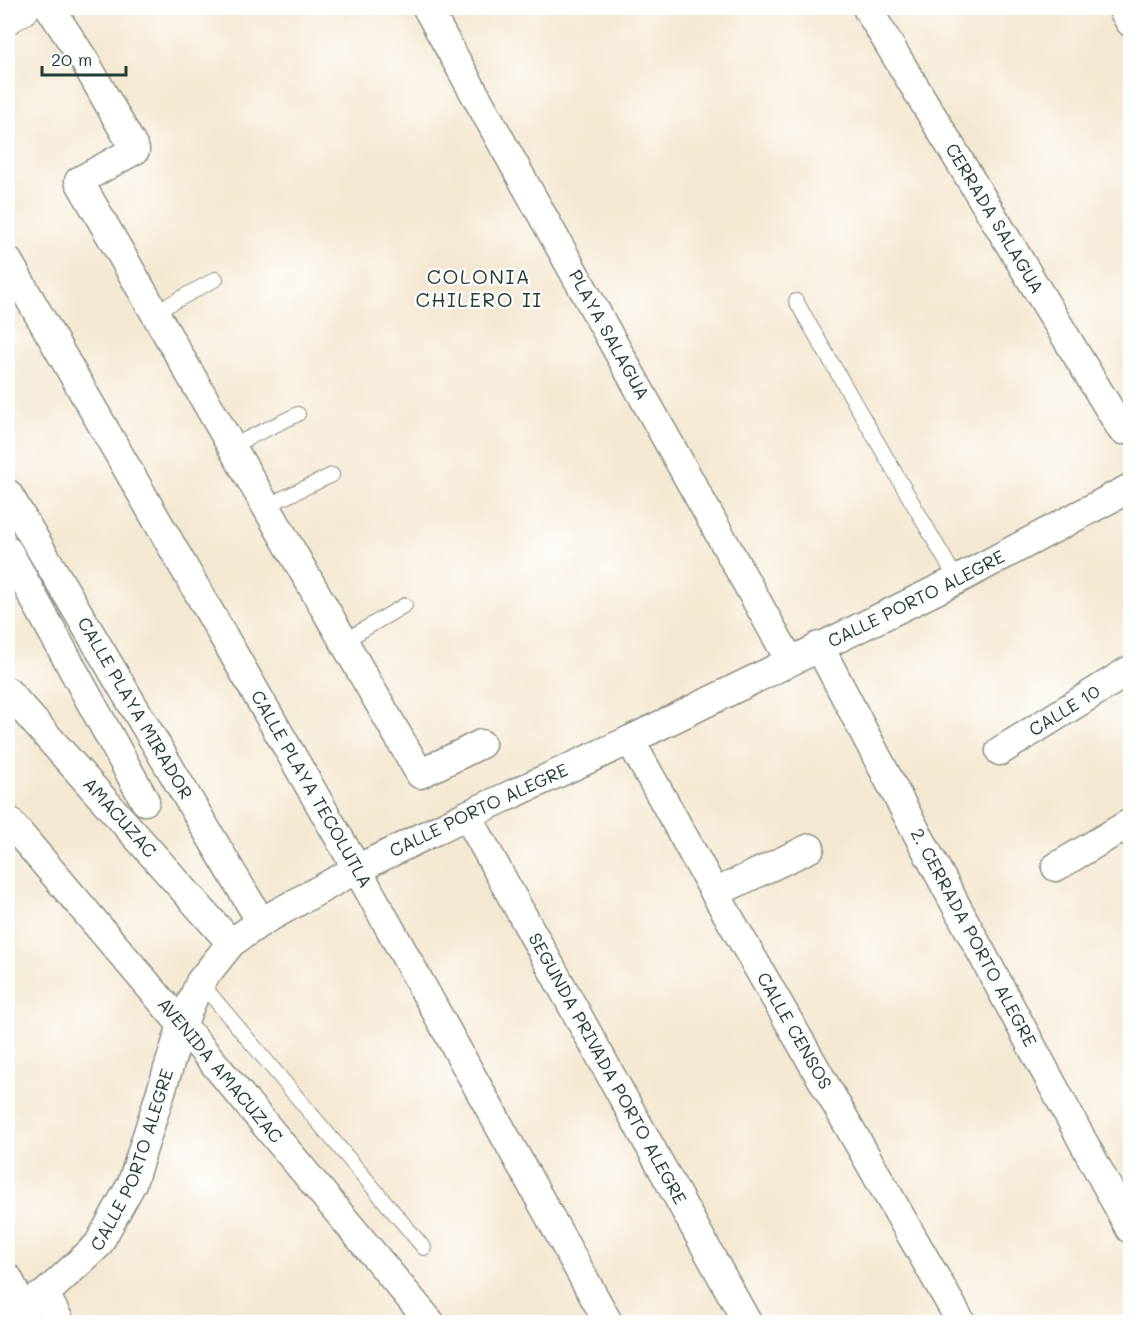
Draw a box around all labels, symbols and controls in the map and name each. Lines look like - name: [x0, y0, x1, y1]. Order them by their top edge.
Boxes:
- scale bar: [42, 39, 126, 77]
- text: 20 m: [51, 47, 92, 71]
- street label: CERRADA SALAGUA: [940, 138, 1050, 298]
- district label: COLONIA CHILERO II: [416, 263, 542, 312]
- street label: PLAYA SALAGUA: [564, 265, 655, 404]
- street label: CALLE PORTO ALEGRE: [823, 544, 1008, 652]
- street label: CALLE PLAYA MIRADOR: [72, 612, 199, 803]
- street label: CALLE 10: [1024, 679, 1104, 741]
- street label: CALLE PLAYA TECOLUTLA: [246, 685, 378, 892]
- street label: CALLE PORTO ALEGRE: [385, 757, 571, 862]
- street label: AMACUZAC: [78, 772, 162, 862]
- street label: 2. CERRADA PORTO ALEGRE: [906, 824, 1043, 1051]
- street label: SEGUNDA PRIVADA PORTO ALEGRE: [523, 928, 693, 1208]
- street label: CALLE CENSOS: [752, 967, 838, 1093]
- street label: AVENIDA AMACUZAC: [153, 992, 289, 1148]
- street label: CALLE PORTO ALEGRE: [84, 1066, 178, 1255]

